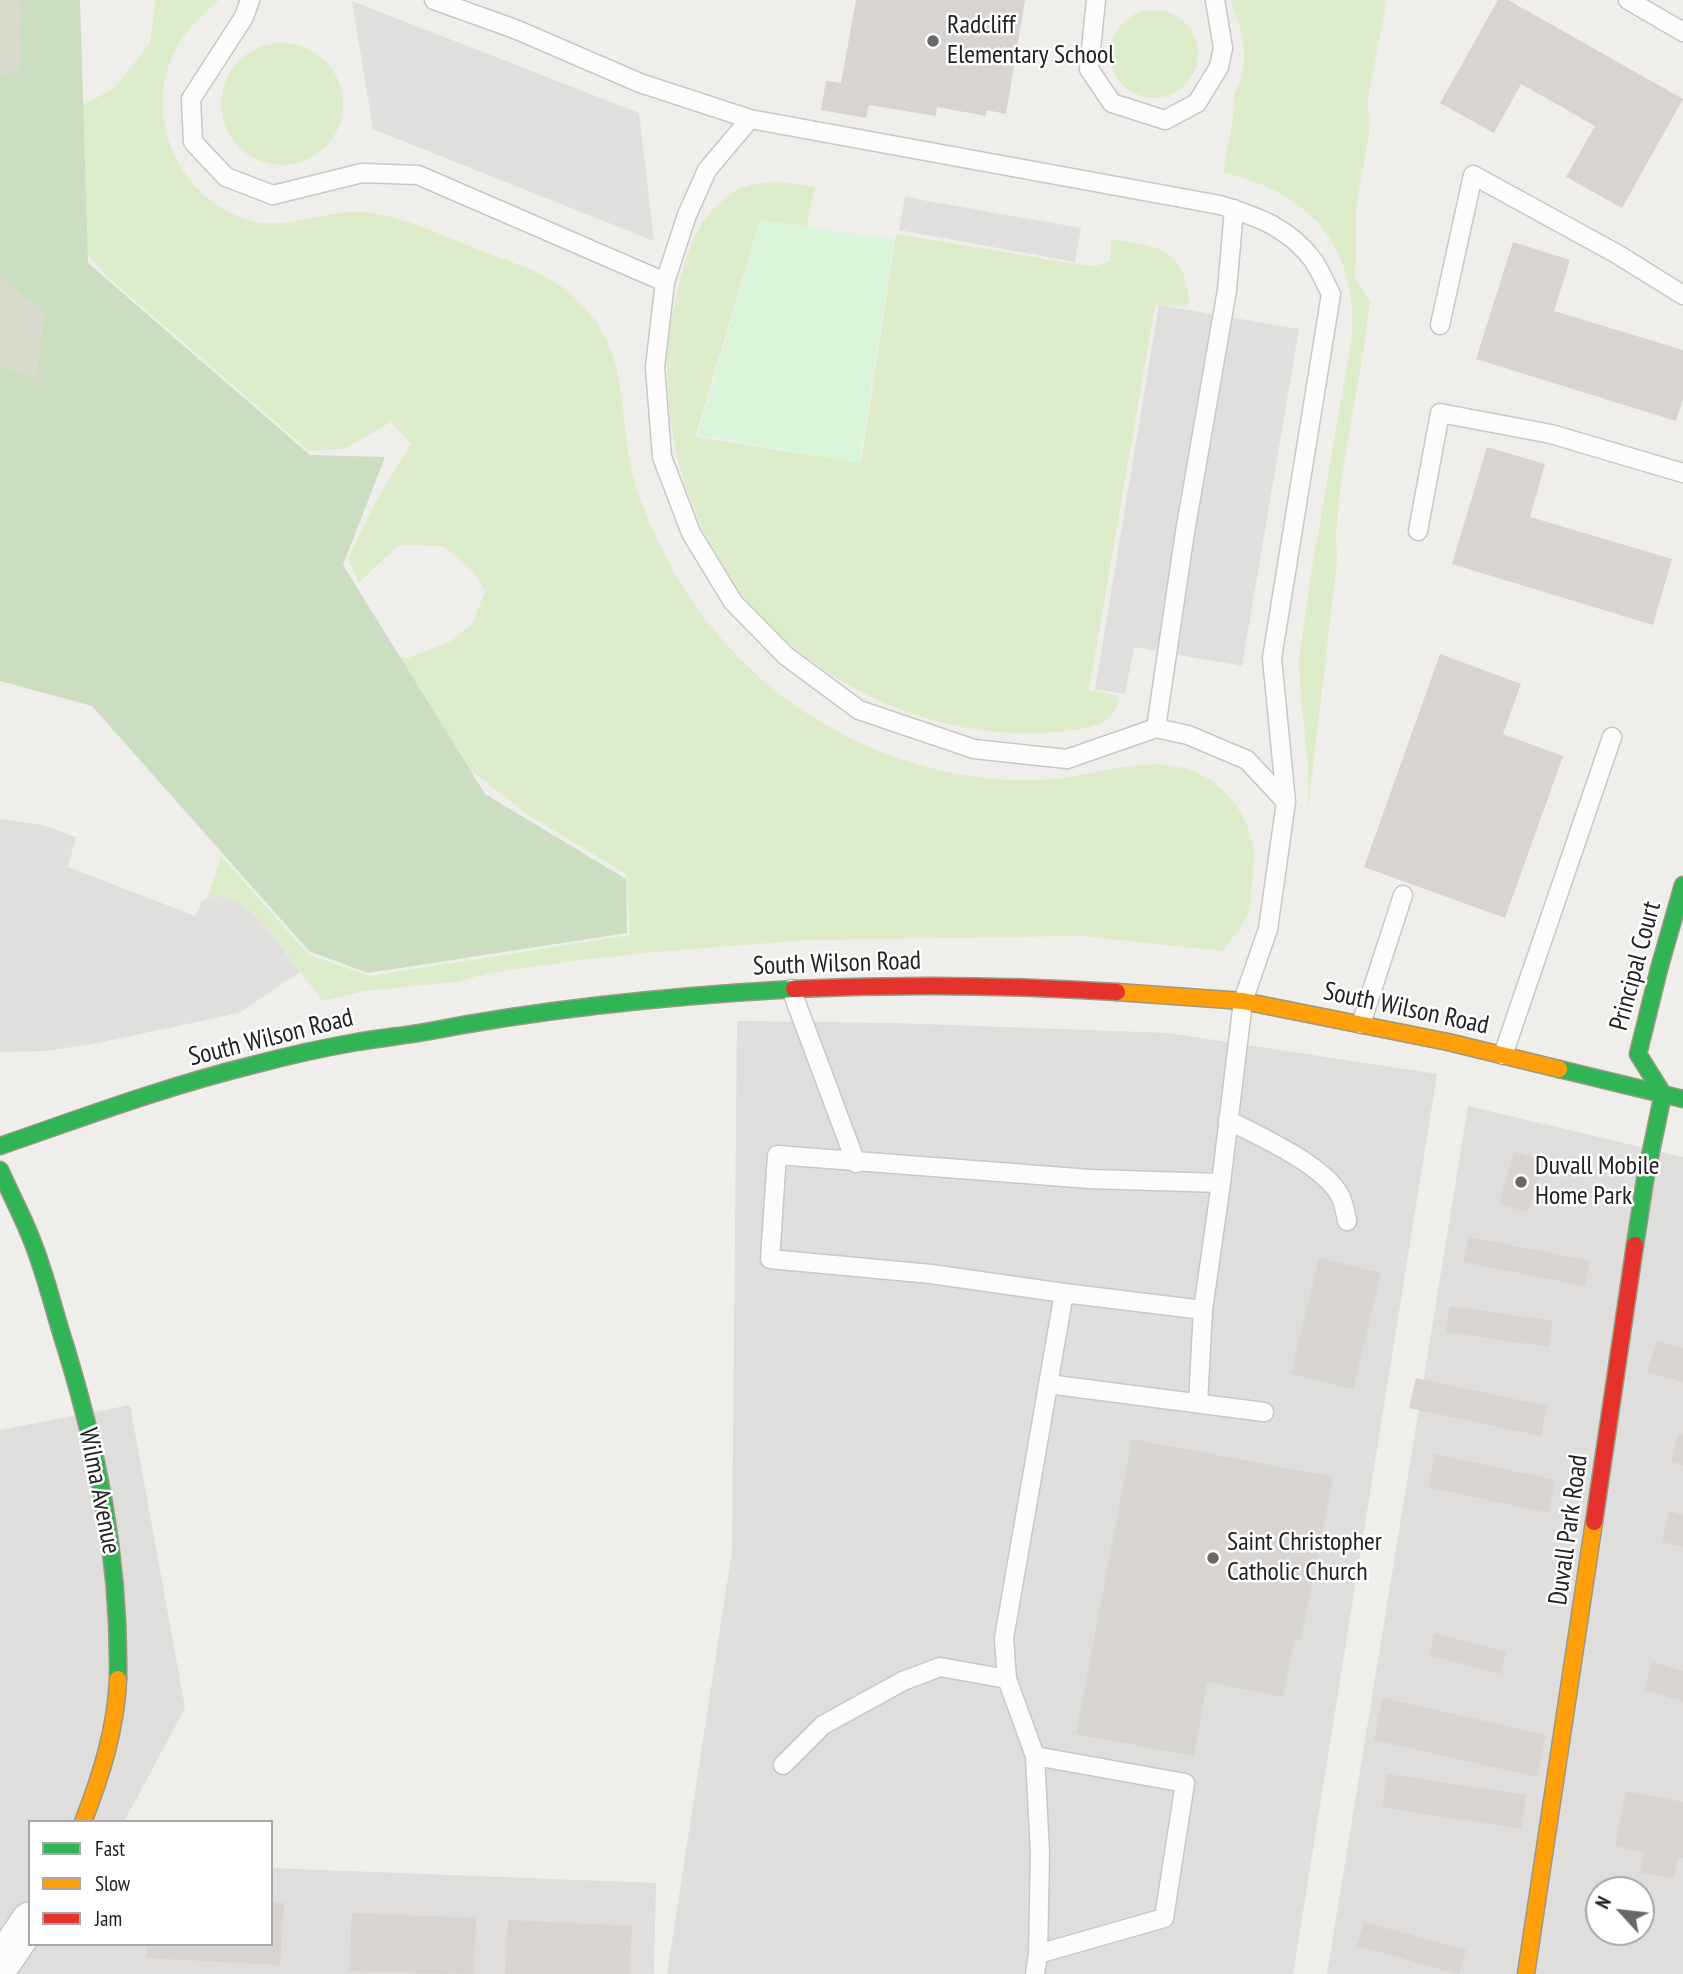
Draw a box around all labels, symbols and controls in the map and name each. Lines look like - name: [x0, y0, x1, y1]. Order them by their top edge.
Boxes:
- place label: Radcliff Elementary School: [947, 10, 1114, 72]
- marker: Radcliff Elementary School: [925, 33, 941, 49]
- street label: Principal Court: [1604, 898, 1668, 1034]
- street label: South Wilson Road: [752, 945, 922, 983]
- street label: South Wilson Road: [1320, 976, 1492, 1042]
- street label: South Wilson Road: [186, 1003, 356, 1073]
- place label: Duvall Mobile Home Park: [1535, 1151, 1660, 1212]
- marker: Duvall Mobile Home Park: [1513, 1174, 1529, 1190]
- street label: Wilma Avenue: [71, 1425, 127, 1557]
- street label: Duvall Park Road: [1543, 1453, 1595, 1607]
- place label: Saint Christopher Catholic Church: [1227, 1527, 1382, 1588]
- marker: Saint Christopher Catholic Church: [1205, 1550, 1221, 1566]
- legend: [28, 1820, 273, 1946]
- text: Fast: [95, 1835, 125, 1862]
- text: Slow: [95, 1870, 130, 1897]
- north arrow: [1585, 1876, 1655, 1946]
- text: N: [1590, 1892, 1616, 1912]
- text: Jam: [95, 1905, 122, 1932]

